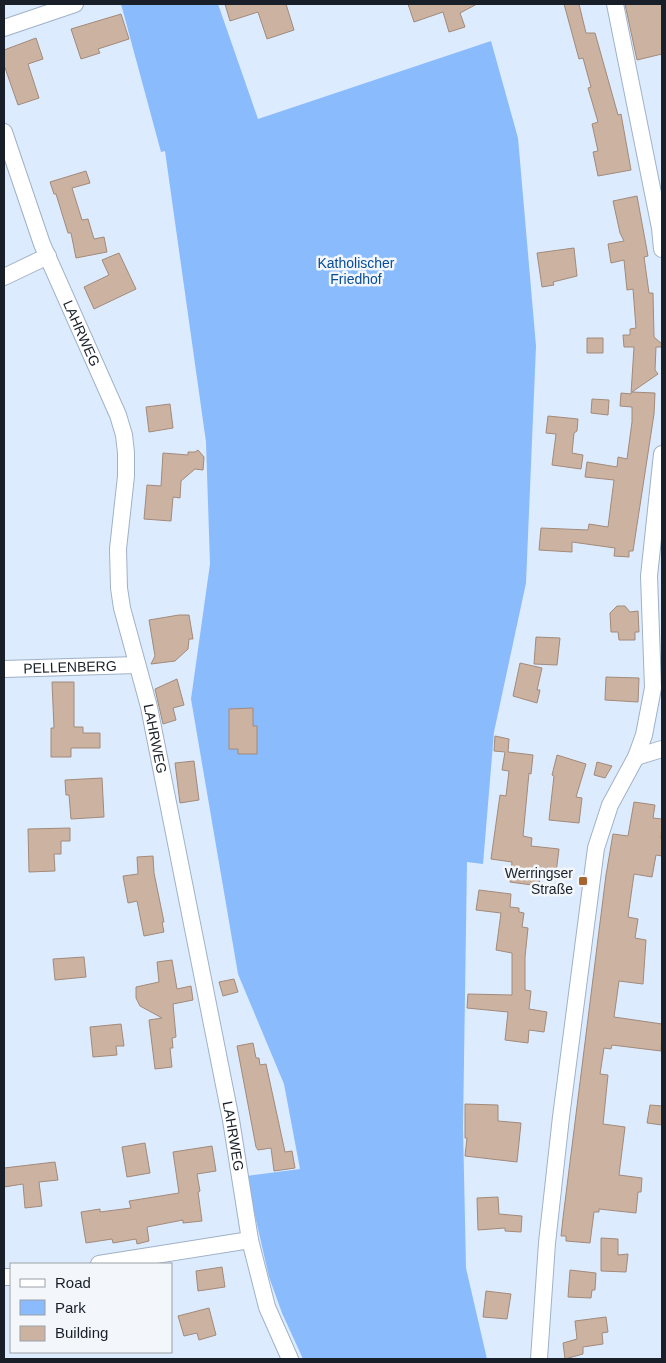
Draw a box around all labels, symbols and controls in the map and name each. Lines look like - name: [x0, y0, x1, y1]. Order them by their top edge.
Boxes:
- park label: Katholischer Friedhof: [317, 255, 395, 287]
- street label: LAHRWEG: [60, 298, 103, 369]
- street label: PELLENBERG: [23, 658, 117, 676]
- street label: LAHRWEG: [141, 703, 170, 775]
- place label: Werringser Straße: [505, 865, 573, 897]
- marker: Werringser Straße: [577, 875, 589, 887]
- street label: LAHRWEG: [219, 1100, 247, 1172]
- legend: [10, 1263, 172, 1353]
- text: Road: [55, 1274, 91, 1291]
- text: Park: [55, 1299, 86, 1316]
- text: Building: [55, 1324, 108, 1341]

